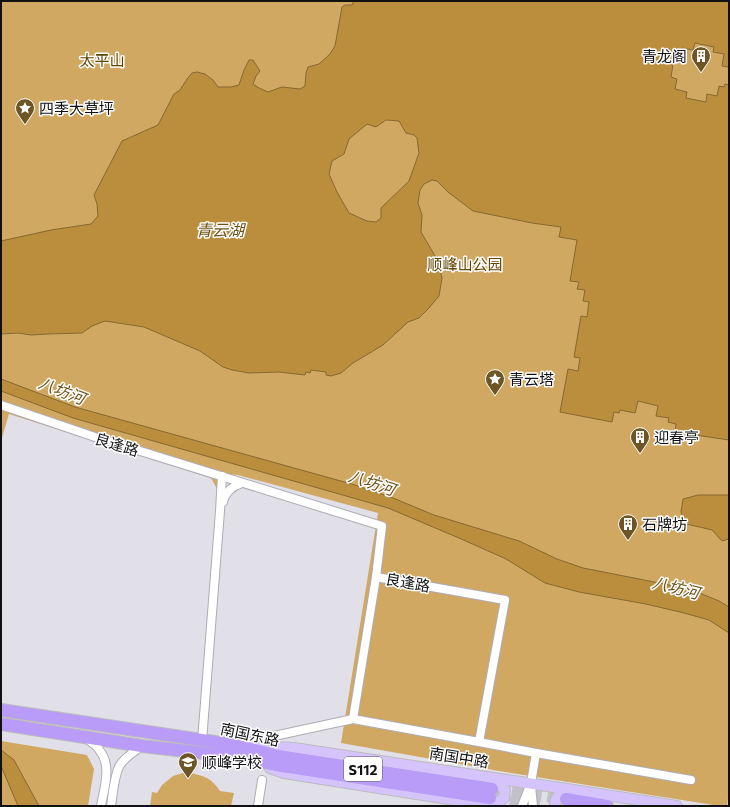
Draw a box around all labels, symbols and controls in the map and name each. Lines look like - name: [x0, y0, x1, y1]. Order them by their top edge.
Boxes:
- building icon: 青龙阁: [690, 45, 712, 73]
- place label: 青龙阁: [642, 47, 687, 65]
- park label: 太平山: [79, 51, 125, 69]
- place icon: 四季大草坪: [14, 97, 36, 125]
- place label: 四季大草坪: [39, 99, 114, 117]
- water label: 青云湖: [196, 220, 247, 239]
- park label: 顺峰山公园: [427, 255, 503, 273]
- place icon: 青云塔: [484, 368, 506, 396]
- place label: 青云塔: [509, 370, 554, 388]
- water label: 八坊河: [36, 373, 91, 409]
- building icon: 迎春亭: [629, 426, 651, 454]
- place label: 迎春亭: [654, 428, 699, 446]
- street label: 良逢路: [93, 429, 141, 459]
- water label: 八坊河: [346, 466, 401, 499]
- building icon: 石牌坊: [617, 513, 639, 541]
- place label: 石牌坊: [642, 515, 687, 533]
- street label: 良逢路: [384, 569, 432, 595]
- water label: 八坊河: [650, 572, 704, 603]
- street label: 南国东路: [219, 719, 281, 749]
- street label: 南国中路: [428, 743, 490, 771]
- school or university icon: 顺峰学校: [177, 751, 199, 779]
- place label: 顺峰学校: [202, 753, 262, 771]
- road number: S112: [344, 757, 382, 781]

